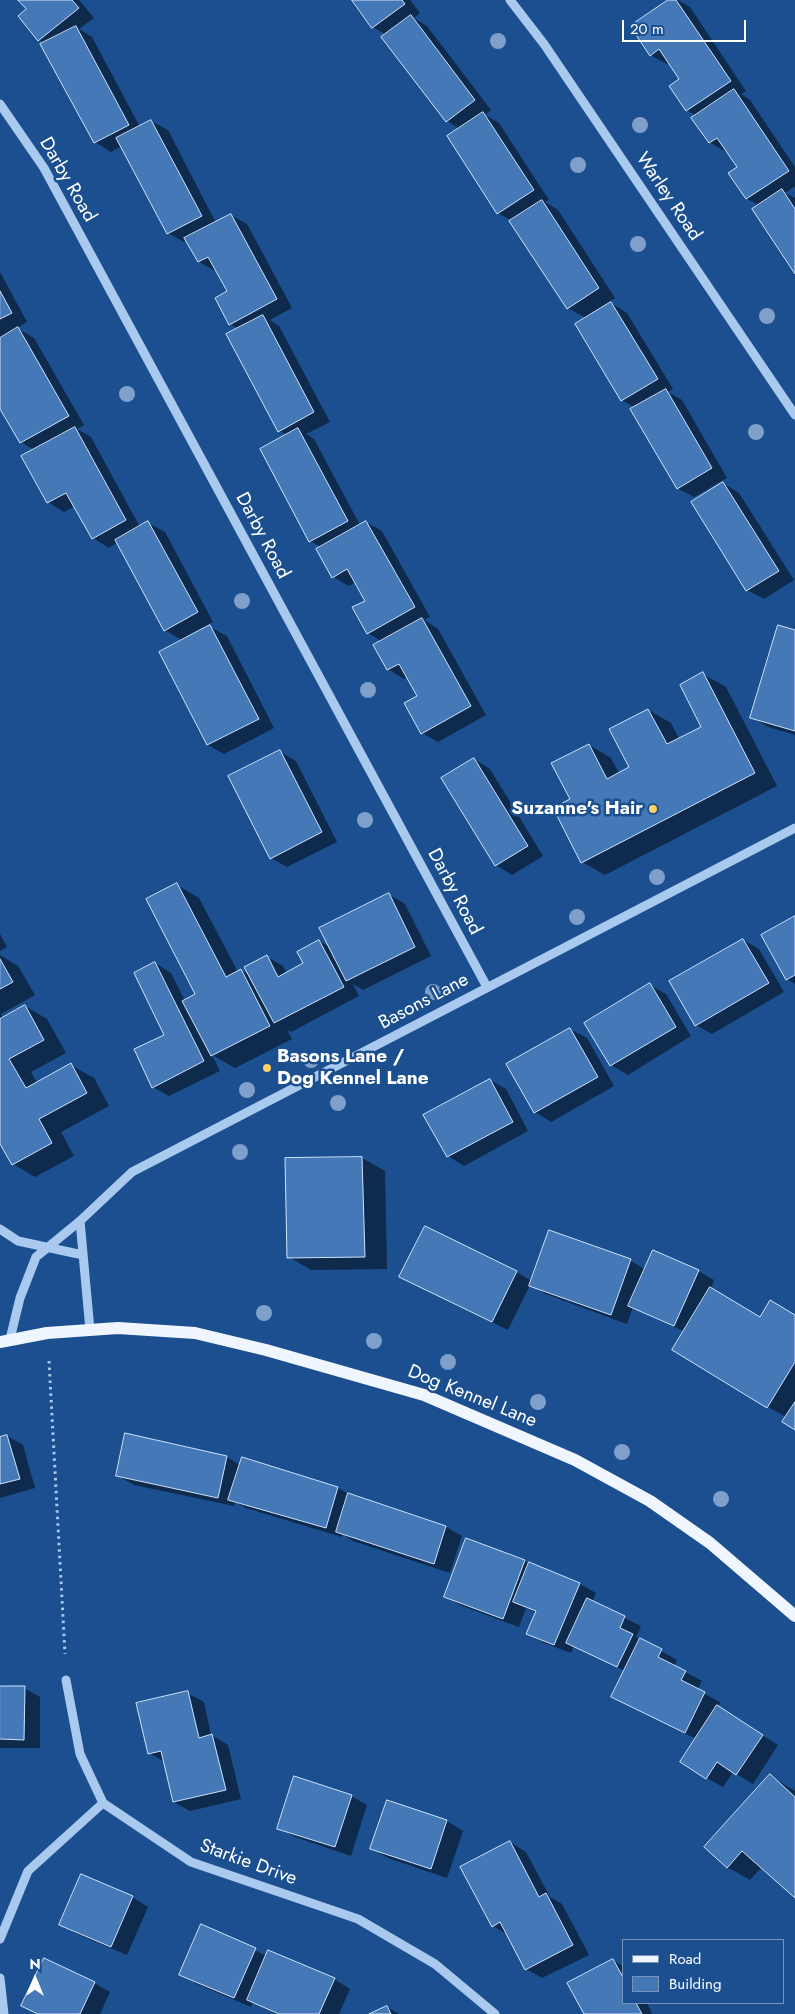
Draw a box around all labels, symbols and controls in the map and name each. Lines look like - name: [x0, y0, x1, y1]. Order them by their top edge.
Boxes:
- scale bar: [625, 10, 749, 42]
- text: 20 m: [630, 18, 664, 40]
- street label: Darby Road: [34, 134, 100, 226]
- street label: Warley Road: [630, 149, 706, 245]
- street label: Darby Road: [230, 489, 294, 583]
- place label: Suzanne's Hair: [511, 798, 643, 820]
- marker: Suzanne's Hair: [647, 803, 659, 815]
- street label: Darby Road: [422, 845, 486, 939]
- street label: Basons Lane: [375, 969, 473, 1035]
- place label: Basons Lane / Dog Kennel Lane: [277, 1046, 429, 1090]
- marker: Basons Lane / Dog Kennel Lane: [261, 1062, 273, 1074]
- street label: Dog Kennel Lane: [404, 1361, 540, 1433]
- street label: Starkie Drive: [196, 1835, 300, 1891]
- legend: [622, 1939, 785, 2004]
- text: Road: [669, 1948, 701, 1970]
- north arrow: [10, 1954, 60, 2004]
- text: N: [29, 1954, 41, 1974]
- text: Building: [669, 1973, 721, 1995]

